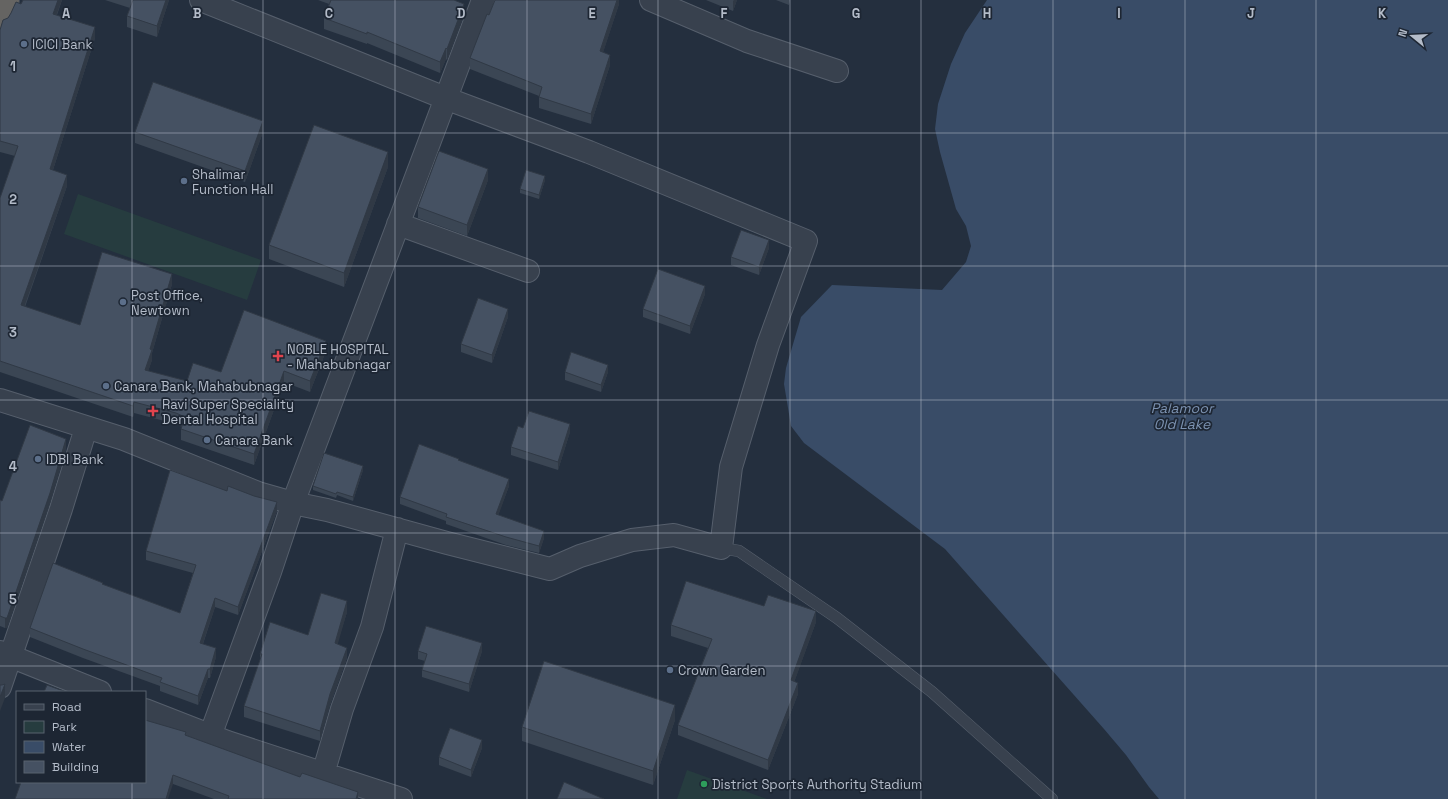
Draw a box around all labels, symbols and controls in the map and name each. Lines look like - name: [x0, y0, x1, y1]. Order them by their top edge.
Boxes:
- text: A: [62, 5, 71, 22]
- text: B: [193, 5, 202, 22]
- text: C: [325, 5, 333, 22]
- text: D: [457, 5, 466, 22]
- text: E: [588, 5, 596, 22]
- text: F: [721, 5, 728, 22]
- text: G: [852, 5, 860, 22]
- text: H: [983, 5, 991, 22]
- text: I: [1117, 5, 1121, 22]
- text: J: [1247, 5, 1255, 22]
- text: K: [1378, 5, 1387, 22]
- north arrow: [1392, 16, 1432, 56]
- text: N: [1395, 27, 1410, 39]
- place label: ICICI Bank: [32, 36, 93, 53]
- marker: ICICI Bank: [19, 39, 29, 49]
- text: 1: [10, 58, 16, 75]
- place label: Shalimar Function Hall: [192, 166, 273, 198]
- marker: Shalimar Function Hall: [179, 176, 189, 186]
- text: 2: [9, 191, 17, 208]
- place label: Post Office, Newtown: [131, 287, 203, 319]
- marker: Post Office, Newtown: [118, 297, 128, 307]
- text: 3: [9, 324, 17, 341]
- place label: NOBLE HOSPITAL - Mahabubnagar: [287, 341, 391, 373]
- marker: NOBLE HOSPITAL - Mahabubnagar: [272, 350, 284, 362]
- place label: Canara Bank, Mahabubnagar: [114, 378, 293, 395]
- marker: Canara Bank, Mahabubnagar: [101, 381, 111, 391]
- place label: Ravi Super Speciality Dental Hospital: [162, 396, 294, 428]
- water label: Palamoor Old Lake: [1151, 399, 1215, 433]
- marker: Ravi Super Speciality Dental Hospital: [147, 405, 159, 417]
- place label: Canara Bank: [215, 432, 293, 449]
- marker: Canara Bank: [202, 435, 212, 445]
- place label: IDBI Bank: [46, 451, 104, 468]
- marker: IDBI Bank: [33, 454, 43, 464]
- text: 4: [9, 458, 17, 475]
- text: 5: [9, 591, 17, 608]
- place label: Crown Garden: [678, 662, 765, 679]
- marker: Crown Garden: [665, 665, 675, 675]
- legend: [16, 691, 146, 783]
- text: Road: [52, 699, 81, 715]
- text: Park: [52, 719, 77, 735]
- text: Water: [52, 739, 86, 755]
- text: Building: [52, 759, 99, 775]
- place label: District Sports Authority Stadium: [712, 776, 922, 793]
- marker: District Sports Authority Stadium: [699, 779, 709, 789]

